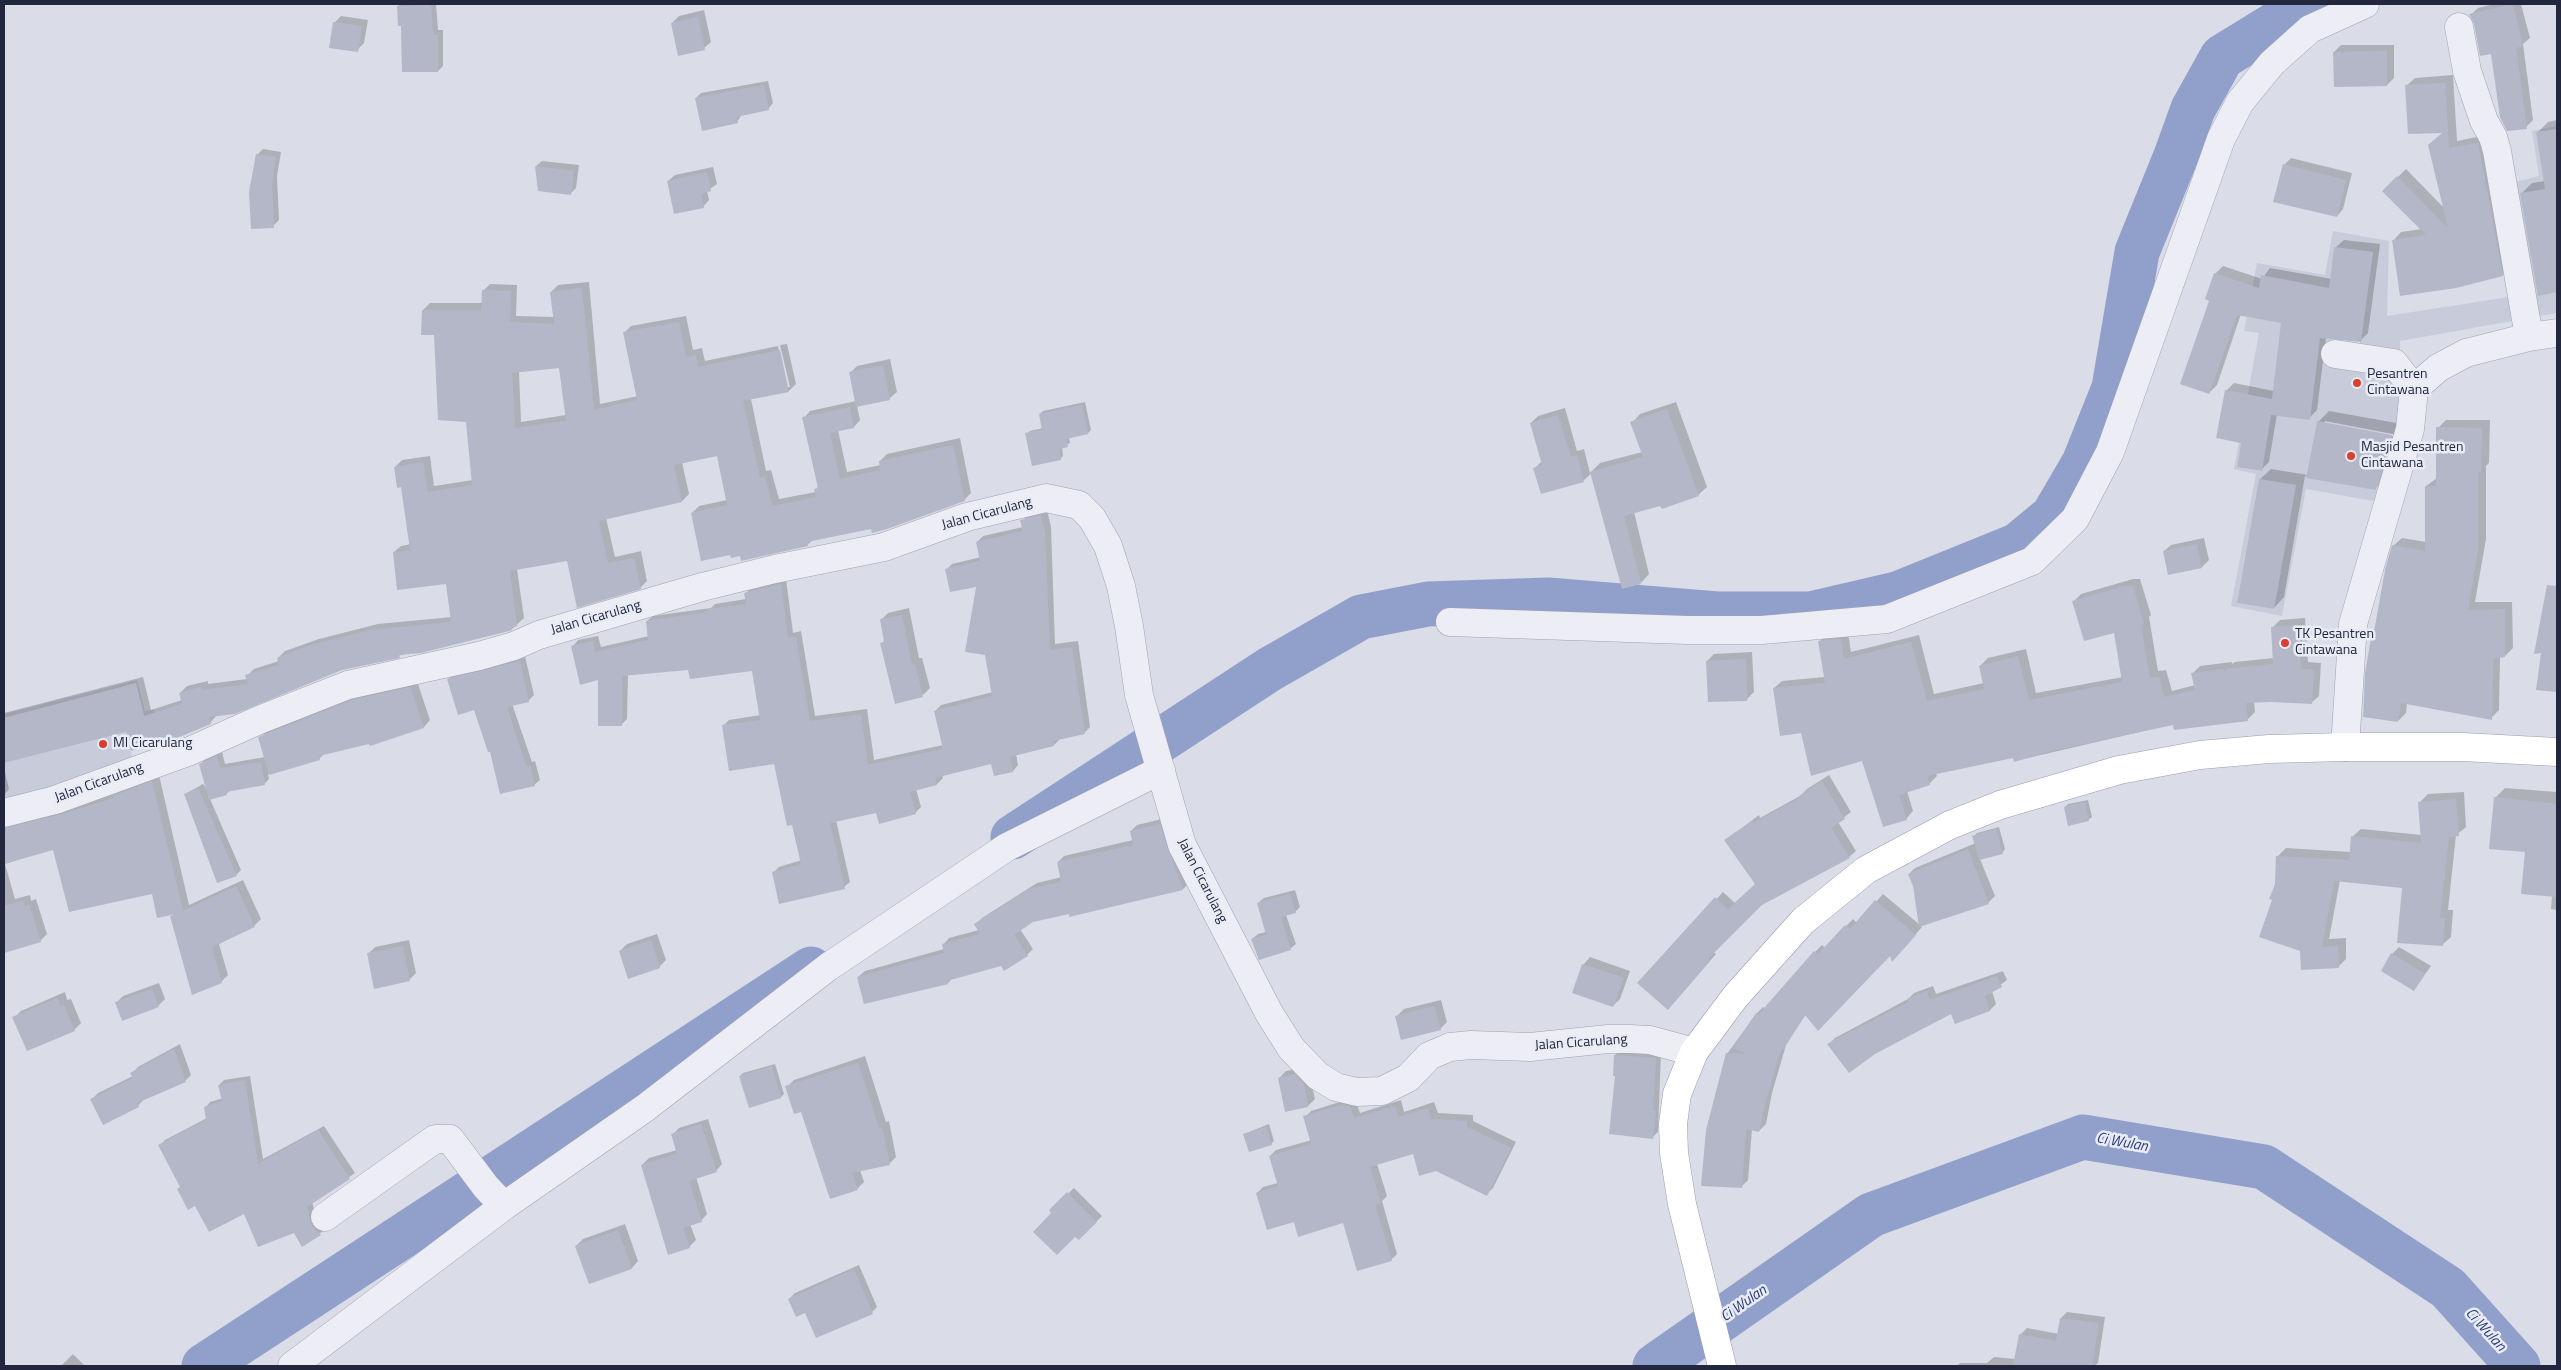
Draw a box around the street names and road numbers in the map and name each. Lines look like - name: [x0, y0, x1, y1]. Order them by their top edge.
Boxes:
- street label: Jalan Cicarulang: [940, 494, 1034, 534]
- street label: Jalan Cicarulang: [549, 597, 643, 639]
- street label: Jalan Cicarulang: [52, 759, 146, 807]
- street label: Jalan Cicarulang: [1173, 836, 1231, 926]
- street label: Jalan Cicarulang: [1534, 1031, 1628, 1055]

